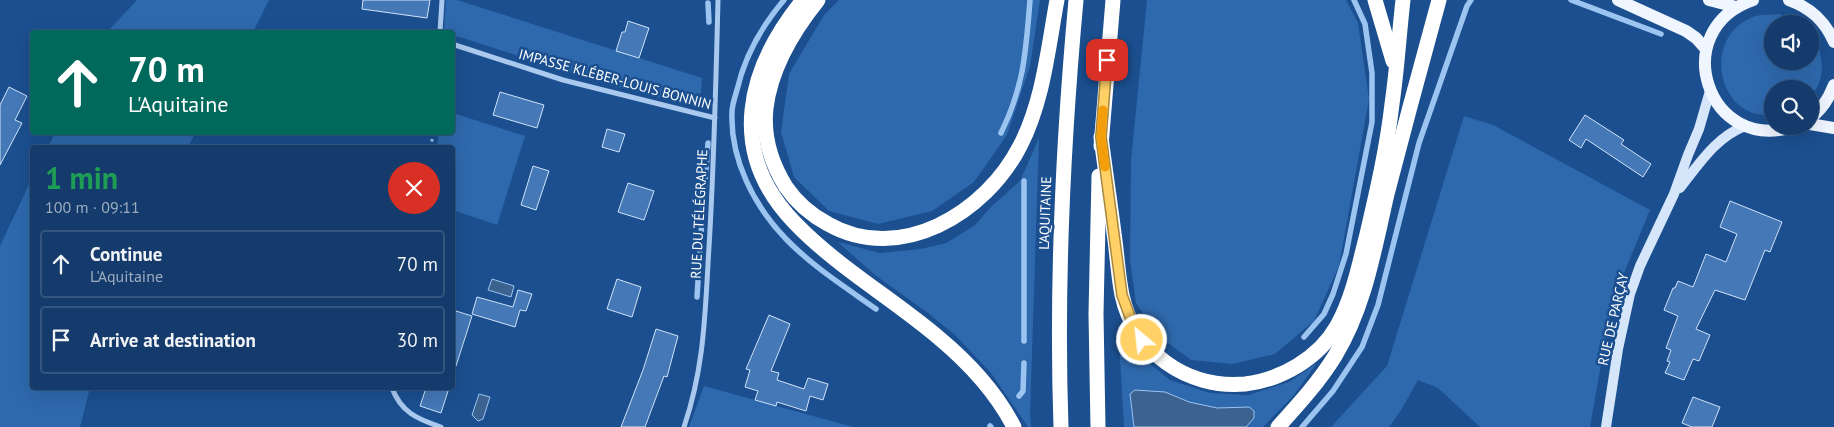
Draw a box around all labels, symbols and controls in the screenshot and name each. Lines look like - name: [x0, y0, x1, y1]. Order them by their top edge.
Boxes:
- map controls: [1764, 15, 1819, 135]
- button: sound: [1764, 15, 1819, 70]
- pin: [1086, 39, 1128, 81]
- street label: IMPASSE KLÉBER-LOUIS BONNIN: [517, 45, 713, 113]
- text: 70 m: [128, 46, 205, 92]
- icon: arrive: [1093, 46, 1121, 74]
- icon: ahead: [45, 50, 110, 115]
- button: search: [1764, 80, 1819, 135]
- text: L'Aquitaine: [128, 90, 228, 118]
- street label: RUE DU TÉLÉGRAPHE: [687, 149, 711, 279]
- text: 1 min: [45, 158, 118, 197]
- button: close: [388, 162, 440, 214]
- street label: L'AQUITAINE: [1035, 176, 1055, 250]
- text: 100 m · 09:11: [45, 197, 140, 217]
- text: Continue: [90, 242, 162, 266]
- icon: ahead: [47, 250, 75, 278]
- text: 70 m: [397, 252, 438, 276]
- text: L'Aquitaine: [90, 266, 163, 286]
- street label: RUE DE PARÇAY: [1594, 271, 1632, 367]
- position arrow: [1115, 313, 1167, 365]
- icon: arrive: [47, 326, 75, 354]
- text: Arrive at destination: [90, 328, 256, 352]
- text: 30 m: [397, 328, 438, 352]

